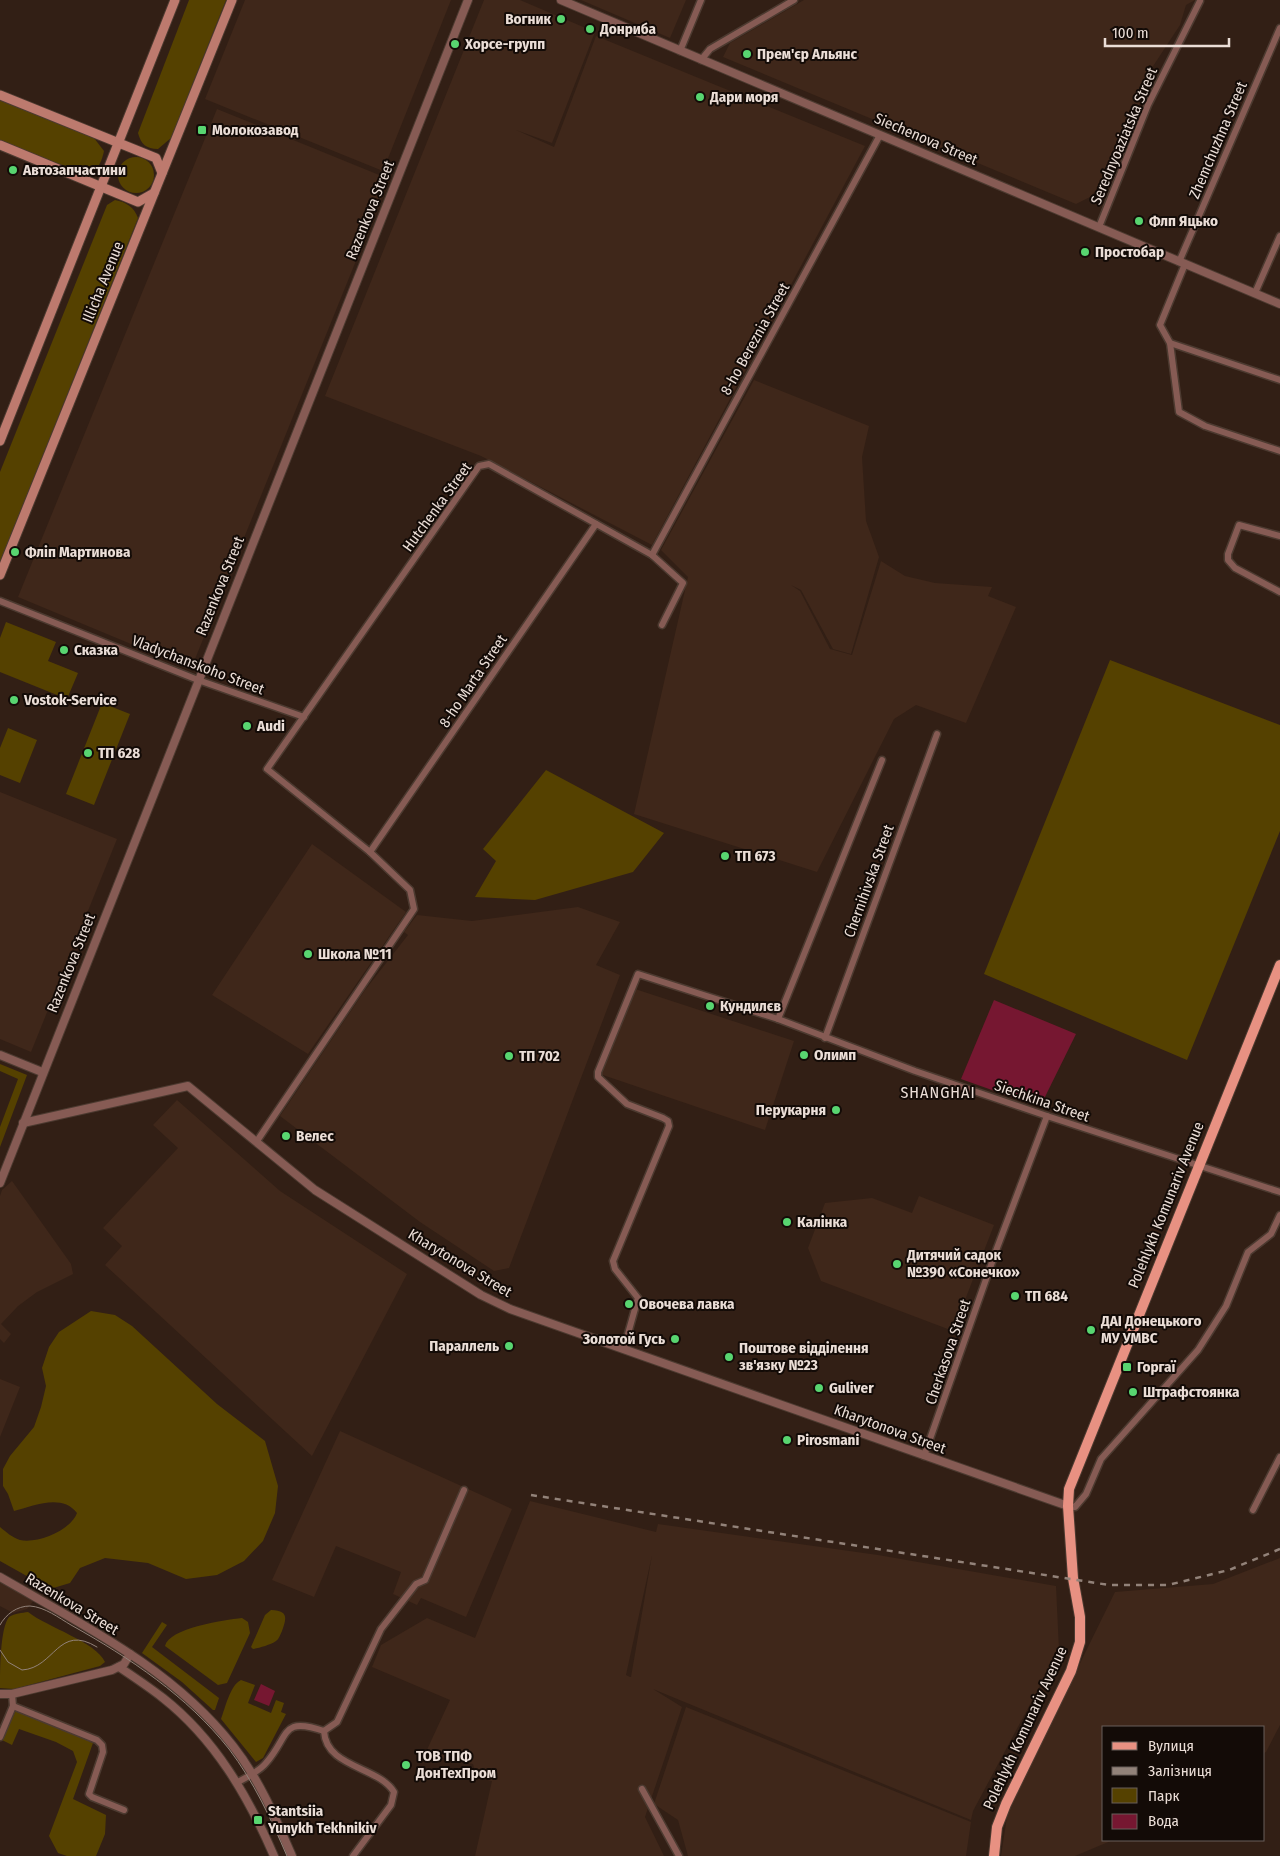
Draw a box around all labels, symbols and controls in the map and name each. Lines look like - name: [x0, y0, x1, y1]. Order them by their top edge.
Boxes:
- place label: Вогник: [505, 10, 551, 28]
- marker: Вогник: [555, 13, 567, 25]
- scale bar: [1105, 15, 1229, 47]
- place label: Донриба: [599, 20, 657, 38]
- marker: Донриба: [584, 23, 596, 35]
- text: 100 m: [1112, 24, 1149, 42]
- place label: Хорсе-групп: [464, 35, 545, 53]
- marker: Хорсе-групп: [449, 38, 461, 50]
- place label: Прем'єр Альянс: [757, 45, 858, 63]
- marker: Прем'єр Альянс: [741, 48, 753, 60]
- street label: Serednyoaziatska Street: [1087, 64, 1161, 207]
- street label: Zhemchuzhna Street: [1185, 79, 1251, 201]
- place label: Дари моря: [709, 88, 778, 106]
- marker: Дари моря: [694, 91, 706, 103]
- street label: Siechenova Street: [872, 109, 980, 169]
- place label: Молокозавод: [212, 121, 299, 139]
- marker: Молокозавод: [196, 124, 208, 136]
- street label: Razenkova Street: [342, 158, 398, 262]
- place label: Автозапчастини: [22, 161, 126, 179]
- marker: Автозапчастини: [7, 164, 19, 176]
- place label: Флп Яцько: [1149, 212, 1218, 230]
- marker: Флп Яцько: [1133, 215, 1145, 227]
- street label: Illicha Avenue: [79, 239, 127, 325]
- place label: Простобар: [1095, 243, 1164, 261]
- marker: Простобар: [1079, 246, 1091, 258]
- street label: 8-ho Bereznia Street: [717, 280, 793, 398]
- street label: Hutchenka Street: [399, 459, 475, 555]
- street label: Razenkova Street: [192, 534, 248, 638]
- place label: Фліп Мартинова: [25, 543, 131, 561]
- marker: Фліп Мартинова: [9, 546, 21, 558]
- street label: Vladychanskoho Street: [129, 631, 267, 699]
- street label: 8-ho Marta Street: [435, 631, 511, 731]
- place label: Сказка: [74, 641, 118, 659]
- marker: Сказка: [58, 644, 70, 656]
- place label: Vostok-Service: [23, 691, 117, 709]
- marker: Vostok-Service: [8, 694, 20, 706]
- place label: Audi: [256, 717, 285, 735]
- marker: Audi: [241, 720, 253, 732]
- place label: ТП 628: [98, 744, 140, 762]
- marker: ТП 628: [82, 747, 94, 759]
- street label: Chernihivska Street: [840, 822, 898, 940]
- place label: ТП 673: [735, 847, 776, 865]
- marker: ТП 673: [719, 850, 731, 862]
- street label: Razenkova Street: [43, 911, 99, 1015]
- place label: Школа №11: [318, 945, 392, 963]
- marker: Школа №11: [302, 948, 314, 960]
- place label: Кундилєв: [720, 997, 781, 1015]
- marker: Кундилєв: [704, 1000, 716, 1012]
- place label: Олимп: [814, 1046, 856, 1064]
- place label: ТП 702: [519, 1047, 560, 1065]
- marker: Олимп: [798, 1049, 810, 1061]
- marker: ТП 702: [503, 1050, 515, 1062]
- street label: Siechkina Street: [992, 1076, 1092, 1126]
- district label: SHANGHAI: [900, 1083, 976, 1102]
- place label: Перукарня: [756, 1101, 826, 1119]
- marker: Перукарня: [830, 1104, 842, 1116]
- street label: Polehlykh Komunariv Avenue: [1124, 1119, 1208, 1291]
- place label: Велес: [296, 1127, 334, 1145]
- marker: Велес: [280, 1130, 292, 1142]
- place label: Калінка: [797, 1213, 848, 1231]
- marker: Калінка: [781, 1216, 793, 1228]
- street label: Kharytonova Street: [405, 1225, 515, 1301]
- place label: Дитячий садок №390 «Сонечко»: [906, 1246, 1020, 1281]
- marker: Дитячий садок №390 «Сонечко»: [891, 1258, 903, 1270]
- place label: ТП 684: [1025, 1287, 1068, 1305]
- marker: ТП 684: [1009, 1290, 1021, 1302]
- place label: Овочева лавка: [639, 1295, 735, 1313]
- street label: Cherkasova Street: [922, 1297, 975, 1407]
- marker: Овочева лавка: [623, 1298, 635, 1310]
- place label: ДАІ Донецького МУ УМВС: [1100, 1312, 1201, 1347]
- marker: ДАІ Донецького МУ УМВС: [1085, 1324, 1097, 1336]
- place label: Золотой Гусь: [582, 1330, 665, 1348]
- marker: Золотой Гусь: [669, 1333, 681, 1345]
- place label: Параллель: [429, 1337, 499, 1355]
- place label: Поштове відділення зв'язку №23: [739, 1339, 869, 1374]
- marker: Параллель: [503, 1340, 515, 1352]
- marker: Поштове відділення зв'язку №23: [723, 1351, 735, 1363]
- place label: Горгаї: [1137, 1358, 1176, 1376]
- marker: Горгаї: [1121, 1361, 1133, 1373]
- place label: Guliver: [829, 1379, 874, 1397]
- marker: Guliver: [813, 1382, 825, 1394]
- place label: Штрафстоянка: [1143, 1383, 1240, 1401]
- marker: Штрафстоянка: [1127, 1386, 1139, 1398]
- street label: Kharytonova Street: [832, 1400, 948, 1458]
- place label: Pirosmani: [797, 1431, 859, 1449]
- marker: Pirosmani: [781, 1434, 793, 1446]
- street label: Razenkova Street: [22, 1569, 122, 1639]
- street label: Polehlykh Komunariv Avenue: [979, 1644, 1071, 1812]
- legend: [1102, 1726, 1265, 1841]
- text: Вулиця: [1148, 1737, 1194, 1755]
- place label: ТОВ ТПФ ДонТехПром: [415, 1747, 496, 1782]
- marker: ТОВ ТПФ ДонТехПром: [400, 1759, 412, 1771]
- text: Залізниця: [1148, 1762, 1212, 1780]
- text: Парк: [1148, 1787, 1179, 1805]
- place label: Stantsiia Yunykh Tekhnikiv: [267, 1802, 377, 1837]
- text: Вода: [1148, 1812, 1179, 1830]
- marker: Stantsiia Yunykh Tekhnikiv: [252, 1814, 264, 1826]

